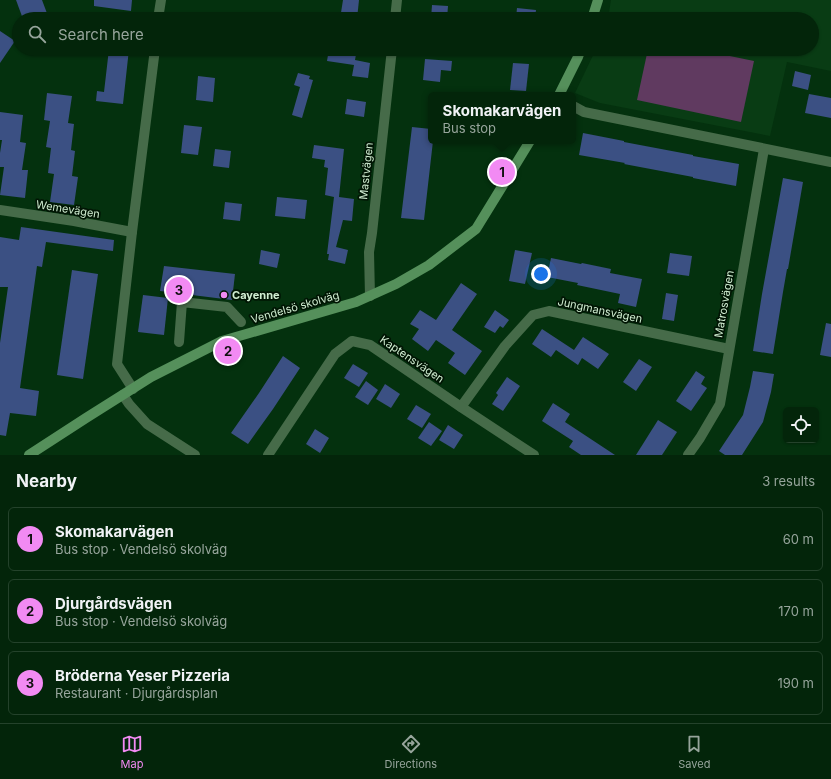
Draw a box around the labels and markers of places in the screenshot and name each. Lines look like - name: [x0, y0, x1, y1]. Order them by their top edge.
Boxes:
- pin: 1: [489, 157, 515, 187]
- pin: 3: [166, 275, 192, 305]
- place label: Cayenne: [232, 288, 280, 302]
- marker: Cayenne: [219, 290, 229, 300]
- pin: 2: [215, 336, 241, 366]

